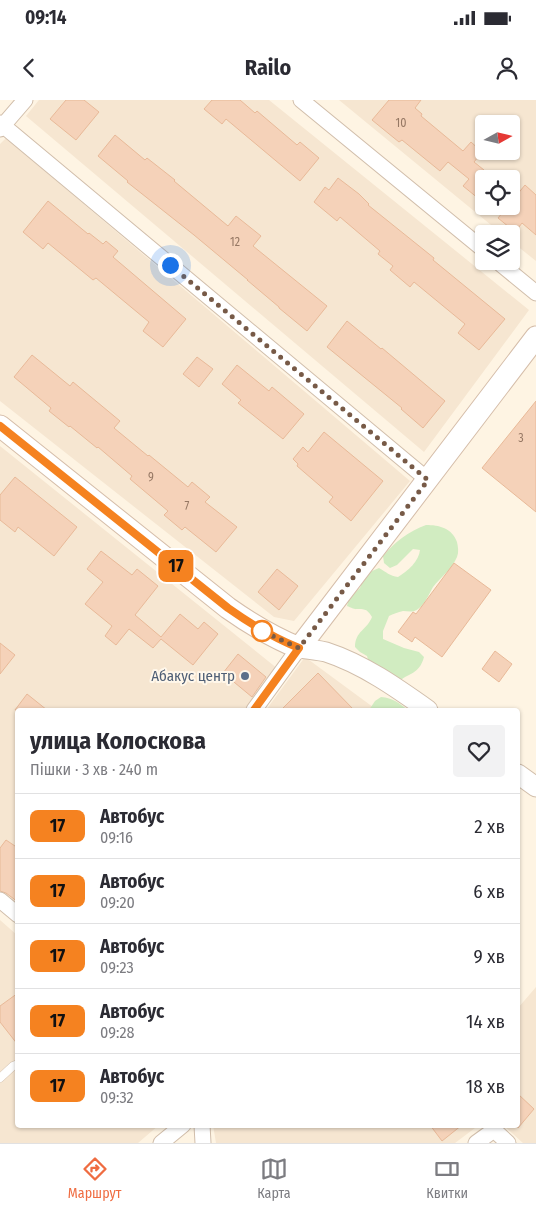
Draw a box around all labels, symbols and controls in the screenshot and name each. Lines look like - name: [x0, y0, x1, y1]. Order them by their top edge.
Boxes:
- text: 09:14: [25, 6, 67, 29]
- icon: back: [15, 54, 43, 82]
- text: Railo: [245, 54, 291, 81]
- icon: person: [493, 54, 521, 82]
- north arrow: [475, 115, 520, 160]
- map controls: [475, 115, 520, 270]
- house number: 10: [396, 116, 406, 130]
- button: locate: [475, 170, 520, 215]
- button: layers: [475, 225, 520, 270]
- house number: 12: [230, 235, 240, 249]
- your location: [158, 253, 183, 278]
- house number: 3: [518, 431, 524, 445]
- house number: 9: [148, 470, 154, 484]
- house number: 7: [185, 499, 190, 513]
- line badge: 17: [154, 550, 198, 582]
- text: 17: [168, 555, 184, 577]
- unlabelled marker: [251, 620, 273, 642]
- place label: Абакус центр: [151, 667, 235, 685]
- marker: Абакус центр: [239, 670, 251, 682]
- button: heart: [453, 725, 505, 777]
- text: улица Колоскова: [30, 727, 206, 755]
- text: Пішки · 3 хв · 240 m: [30, 760, 158, 779]
- text: Автобус: [100, 805, 164, 828]
- text: 17: [50, 815, 65, 837]
- text: 2 хв: [474, 815, 505, 838]
- text: 09:16: [100, 828, 133, 847]
- text: Автобус: [100, 870, 164, 893]
- text: 17: [50, 880, 65, 902]
- text: 6 хв: [473, 880, 505, 903]
- text: 09:20: [100, 893, 135, 912]
- text: Автобус: [100, 935, 164, 958]
- text: 17: [50, 945, 65, 967]
- text: 9 хв: [473, 945, 505, 968]
- text: 09:23: [100, 958, 134, 977]
- text: Автобус: [100, 1000, 164, 1023]
- text: 17: [50, 1010, 65, 1032]
- text: 14 хв: [466, 1010, 505, 1033]
- text: 09:28: [100, 1023, 134, 1042]
- text: Автобус: [100, 1065, 164, 1088]
- text: 17: [50, 1075, 65, 1097]
- text: 18 хв: [466, 1075, 505, 1098]
- text: 09:32: [100, 1088, 134, 1107]
- tab: Маршрут: [68, 1155, 121, 1202]
- tab: Карта: [257, 1155, 291, 1202]
- tab: Квитки: [426, 1155, 468, 1202]

